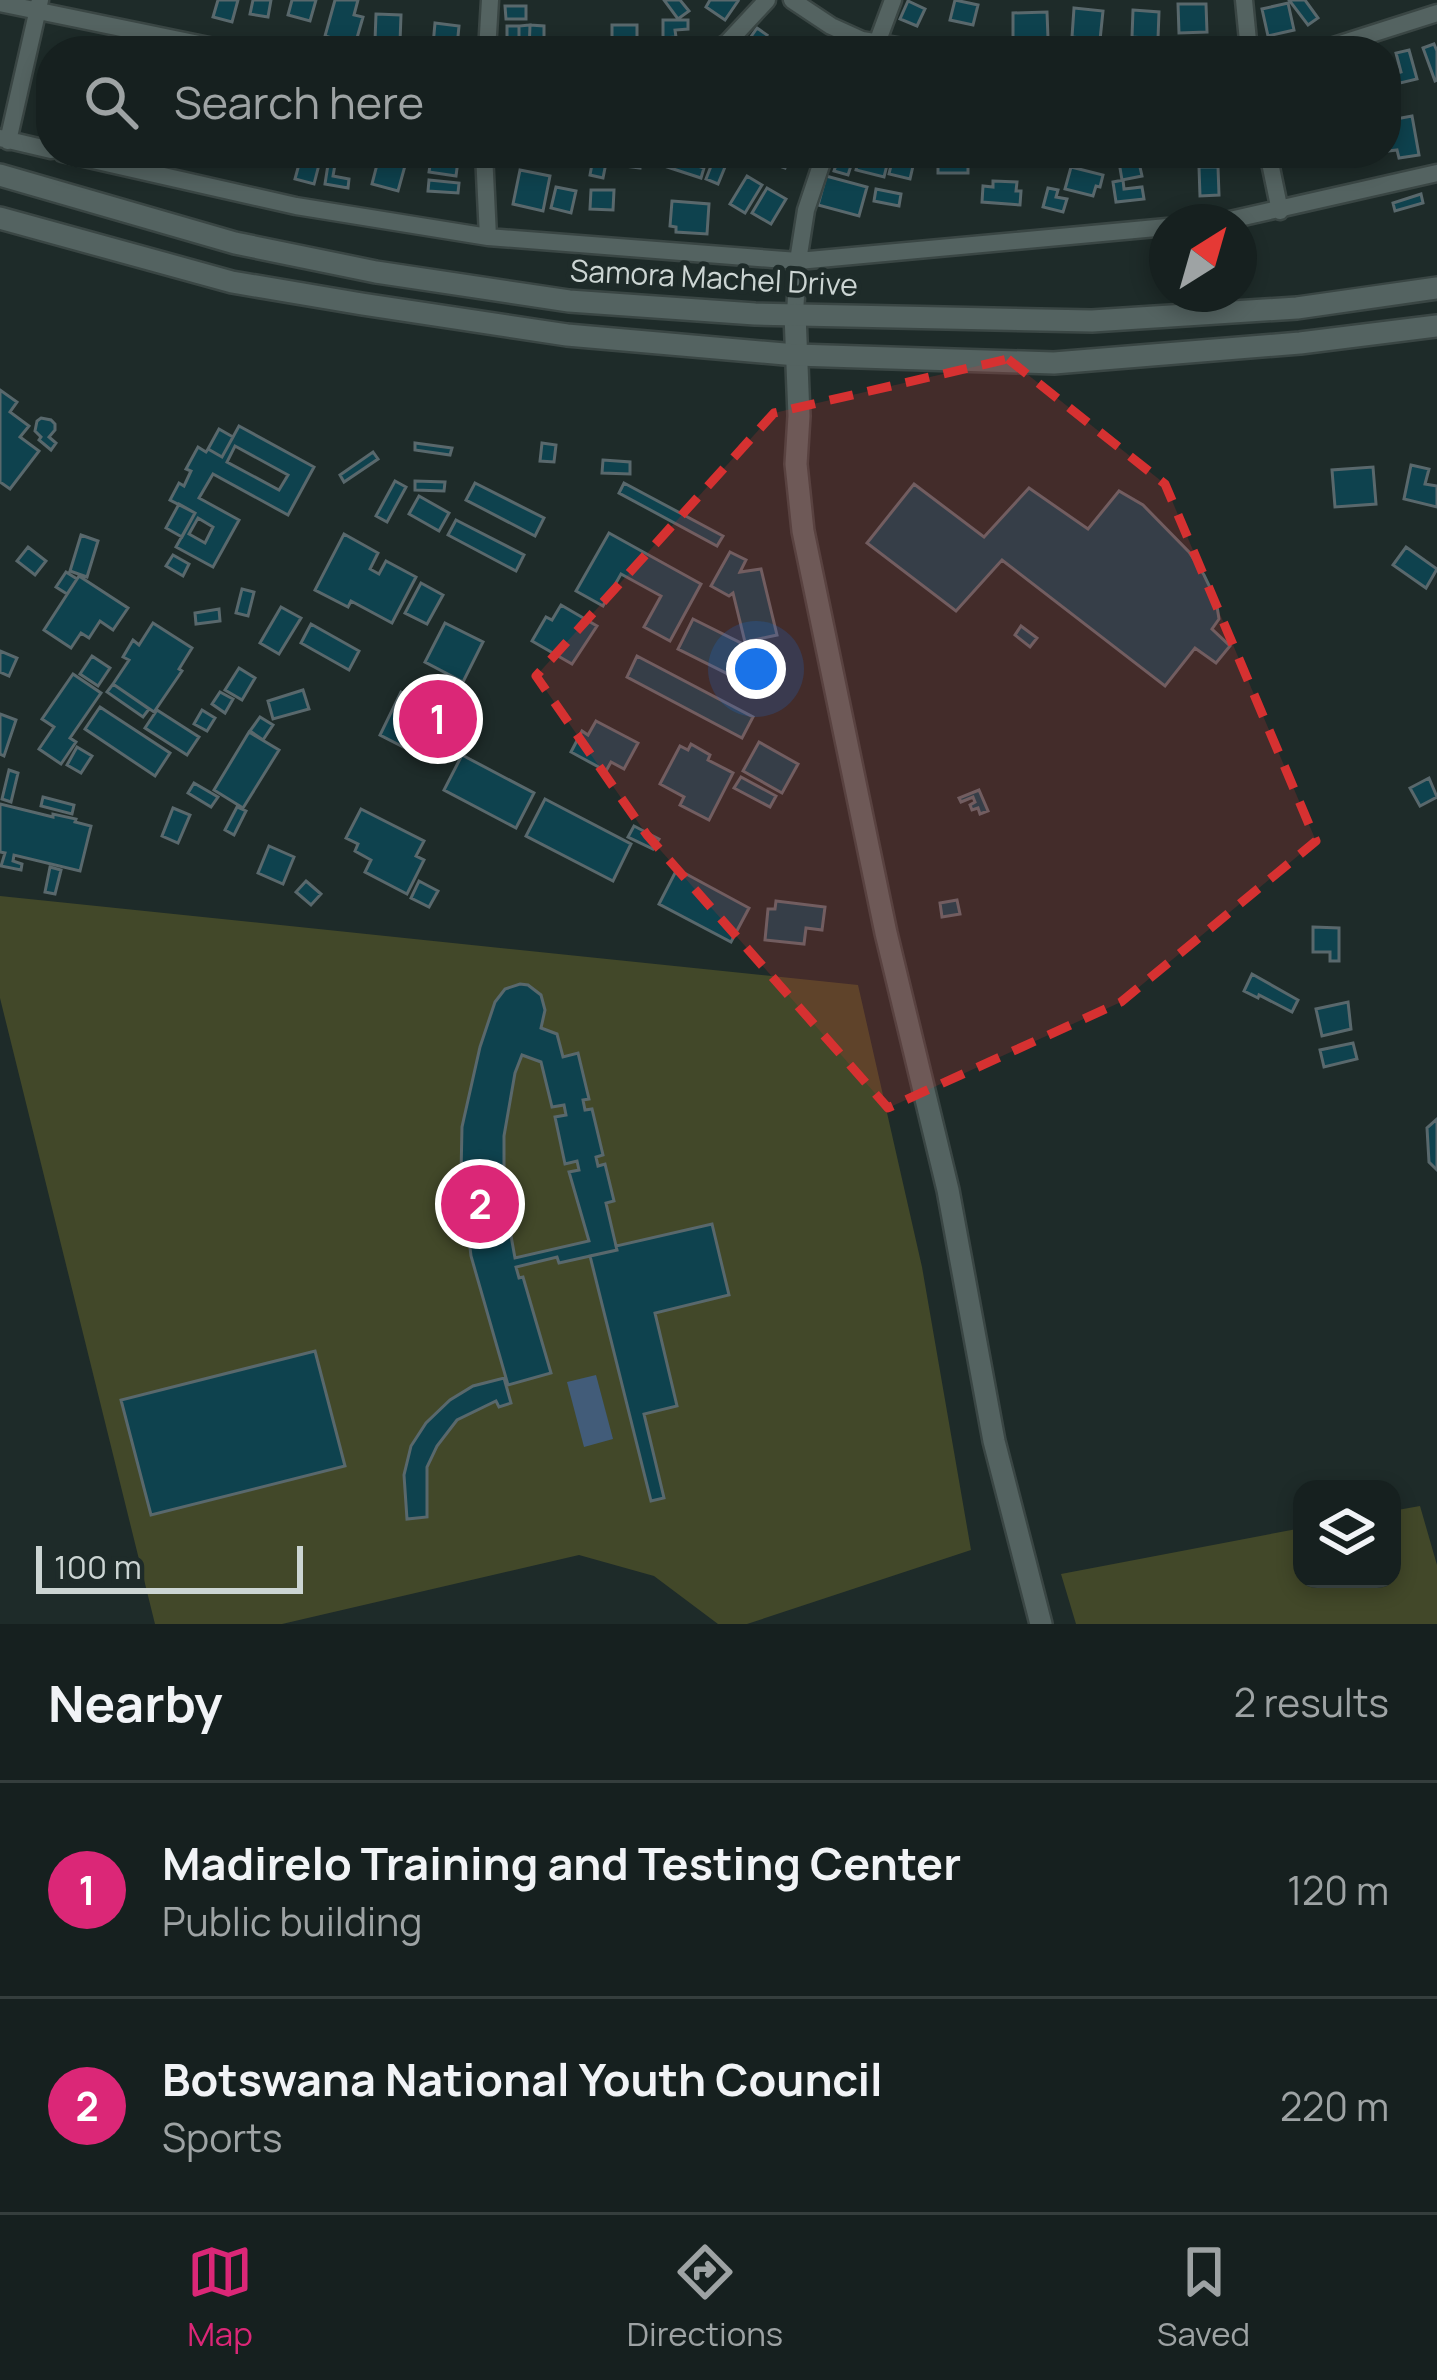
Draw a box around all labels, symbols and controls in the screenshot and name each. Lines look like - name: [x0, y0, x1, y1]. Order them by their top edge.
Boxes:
- search box: [36, 36, 1401, 168]
- icon: search: [78, 69, 144, 135]
- text: Search here: [174, 71, 424, 133]
- north arrow: [1149, 204, 1257, 312]
- street label: Samora Machel Drive: [569, 249, 859, 305]
- your location: [726, 639, 786, 699]
- pin: 1: [399, 674, 477, 764]
- pin: 2: [441, 1159, 519, 1249]
- map controls: [1293, 1480, 1401, 1588]
- button: layers: [1293, 1480, 1401, 1588]
- scale bar: [36, 1540, 303, 1593]
- text: 100 m: [54, 1544, 142, 1589]
- text: Nearby: [48, 1668, 223, 1737]
- text: 2 results: [1234, 1675, 1389, 1729]
- text: Madirelo Training and Testing Center: [162, 1832, 961, 1894]
- text: 1: [78, 1863, 96, 1917]
- text: 120 m: [1287, 1863, 1389, 1917]
- text: Public building: [162, 1894, 422, 1948]
- text: Botswana National Youth Council: [162, 2048, 883, 2110]
- text: 2: [75, 2079, 99, 2133]
- text: 220 m: [1280, 2079, 1389, 2133]
- text: Sports: [162, 2110, 282, 2164]
- tab: Map: [187, 2239, 253, 2356]
- tab: Directions: [627, 2239, 783, 2356]
- tab: Saved: [1157, 2239, 1250, 2356]

